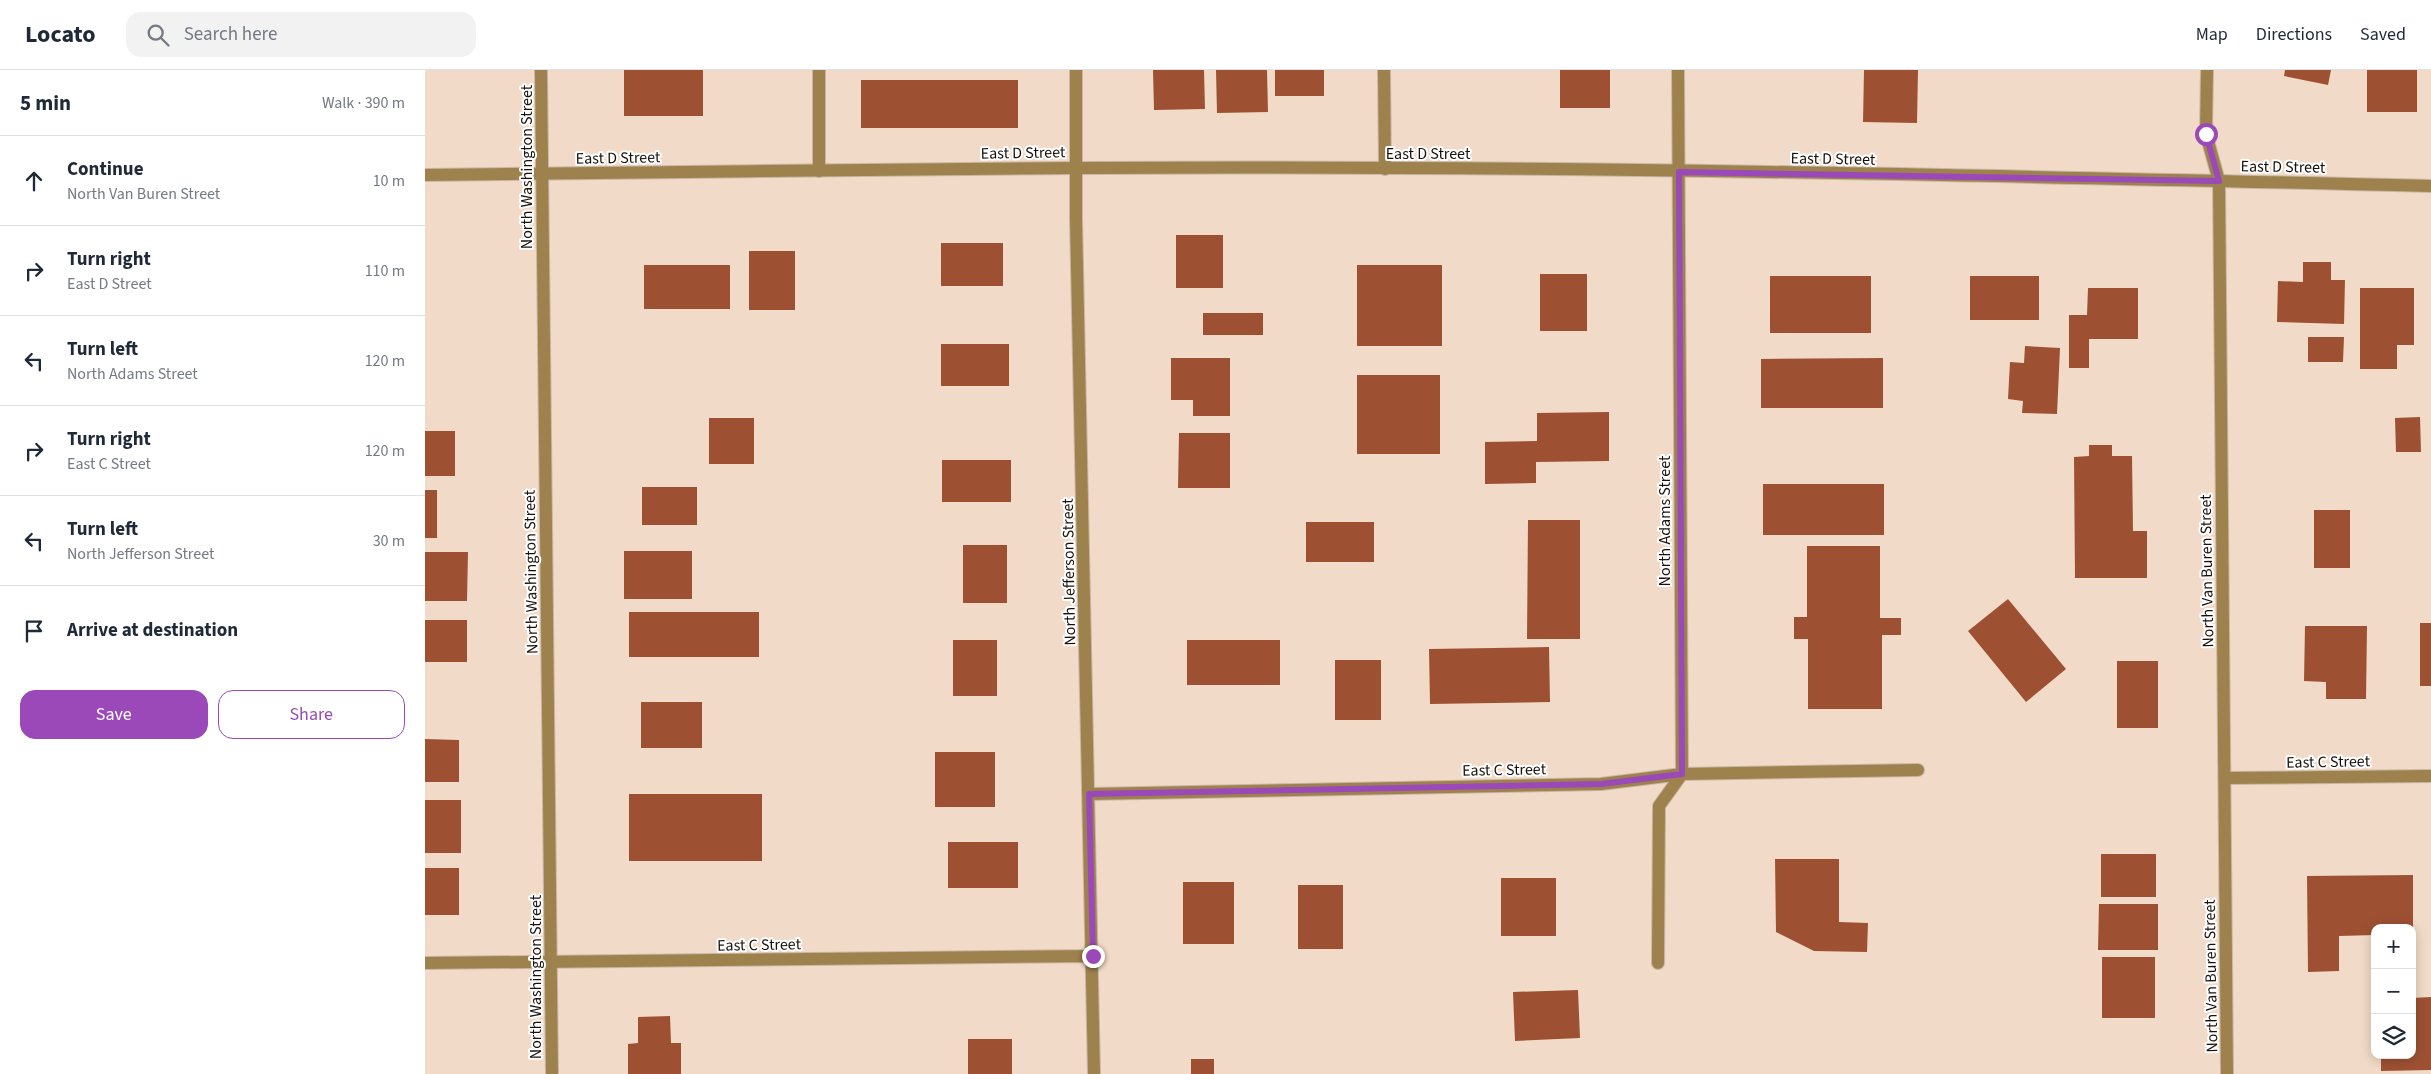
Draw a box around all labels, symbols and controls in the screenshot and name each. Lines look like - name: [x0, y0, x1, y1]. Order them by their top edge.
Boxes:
- search box: [126, 12, 476, 57]
- text: Locato: [25, 17, 96, 52]
- icon: search: [144, 21, 172, 49]
- text: Search here: [184, 21, 277, 48]
- text: Map: [2196, 22, 2228, 47]
- text: Directions: [2256, 22, 2332, 47]
- text: Saved: [2360, 22, 2406, 47]
- street label: North Washington Street: [516, 84, 538, 249]
- text: 5 min: [20, 88, 71, 118]
- text: Walk · 390 m: [322, 92, 405, 114]
- route start: [2195, 123, 2218, 146]
- street label: East D Street: [981, 141, 1066, 165]
- street label: East D Street: [1386, 143, 1471, 165]
- street label: East D Street: [576, 146, 661, 170]
- street label: East D Street: [1790, 147, 1876, 171]
- street label: East D Street: [2240, 155, 2326, 179]
- text: Continue: [67, 156, 144, 183]
- icon: ahead: [20, 167, 48, 195]
- text: 10 m: [373, 170, 405, 192]
- text: North Van Buren Street: [67, 183, 220, 205]
- text: Turn right: [67, 246, 151, 273]
- icon: right: [20, 257, 48, 285]
- text: 110 m: [365, 260, 405, 282]
- text: East D Street: [67, 273, 152, 295]
- text: Turn left: [67, 336, 138, 363]
- icon: left: [20, 347, 48, 375]
- text: 120 m: [365, 350, 405, 372]
- text: North Adams Street: [67, 363, 198, 385]
- text: Turn right: [67, 426, 151, 453]
- icon: right: [20, 437, 48, 465]
- text: 120 m: [365, 440, 405, 462]
- text: East C Street: [67, 453, 151, 475]
- street label: North Adams Street: [1654, 455, 1676, 586]
- street label: North Washington Street: [519, 489, 543, 654]
- street label: North Van Buren Street: [2195, 494, 2219, 648]
- street label: North Jefferson Street: [1057, 498, 1081, 646]
- text: Turn left: [67, 516, 138, 543]
- icon: left: [20, 527, 48, 555]
- text: 30 m: [373, 530, 405, 552]
- text: North Jefferson Street: [67, 543, 214, 565]
- icon: arrive: [20, 617, 48, 645]
- text: Arrive at destination: [67, 617, 238, 644]
- button: Save: [20, 690, 208, 739]
- button: Share: [218, 690, 405, 739]
- street label: East C Street: [2286, 750, 2371, 774]
- street label: East C Street: [1462, 758, 1547, 782]
- street label: North Washington Street: [525, 894, 547, 1059]
- street label: North Van Buren Street: [2199, 899, 2223, 1053]
- map controls: [2371, 924, 2416, 1059]
- button: +: [2371, 924, 2416, 969]
- street label: East C Street: [717, 933, 802, 957]
- route end: [1082, 945, 1105, 968]
- button: −: [2371, 969, 2416, 1014]
- button: layers: [2371, 1014, 2416, 1059]

